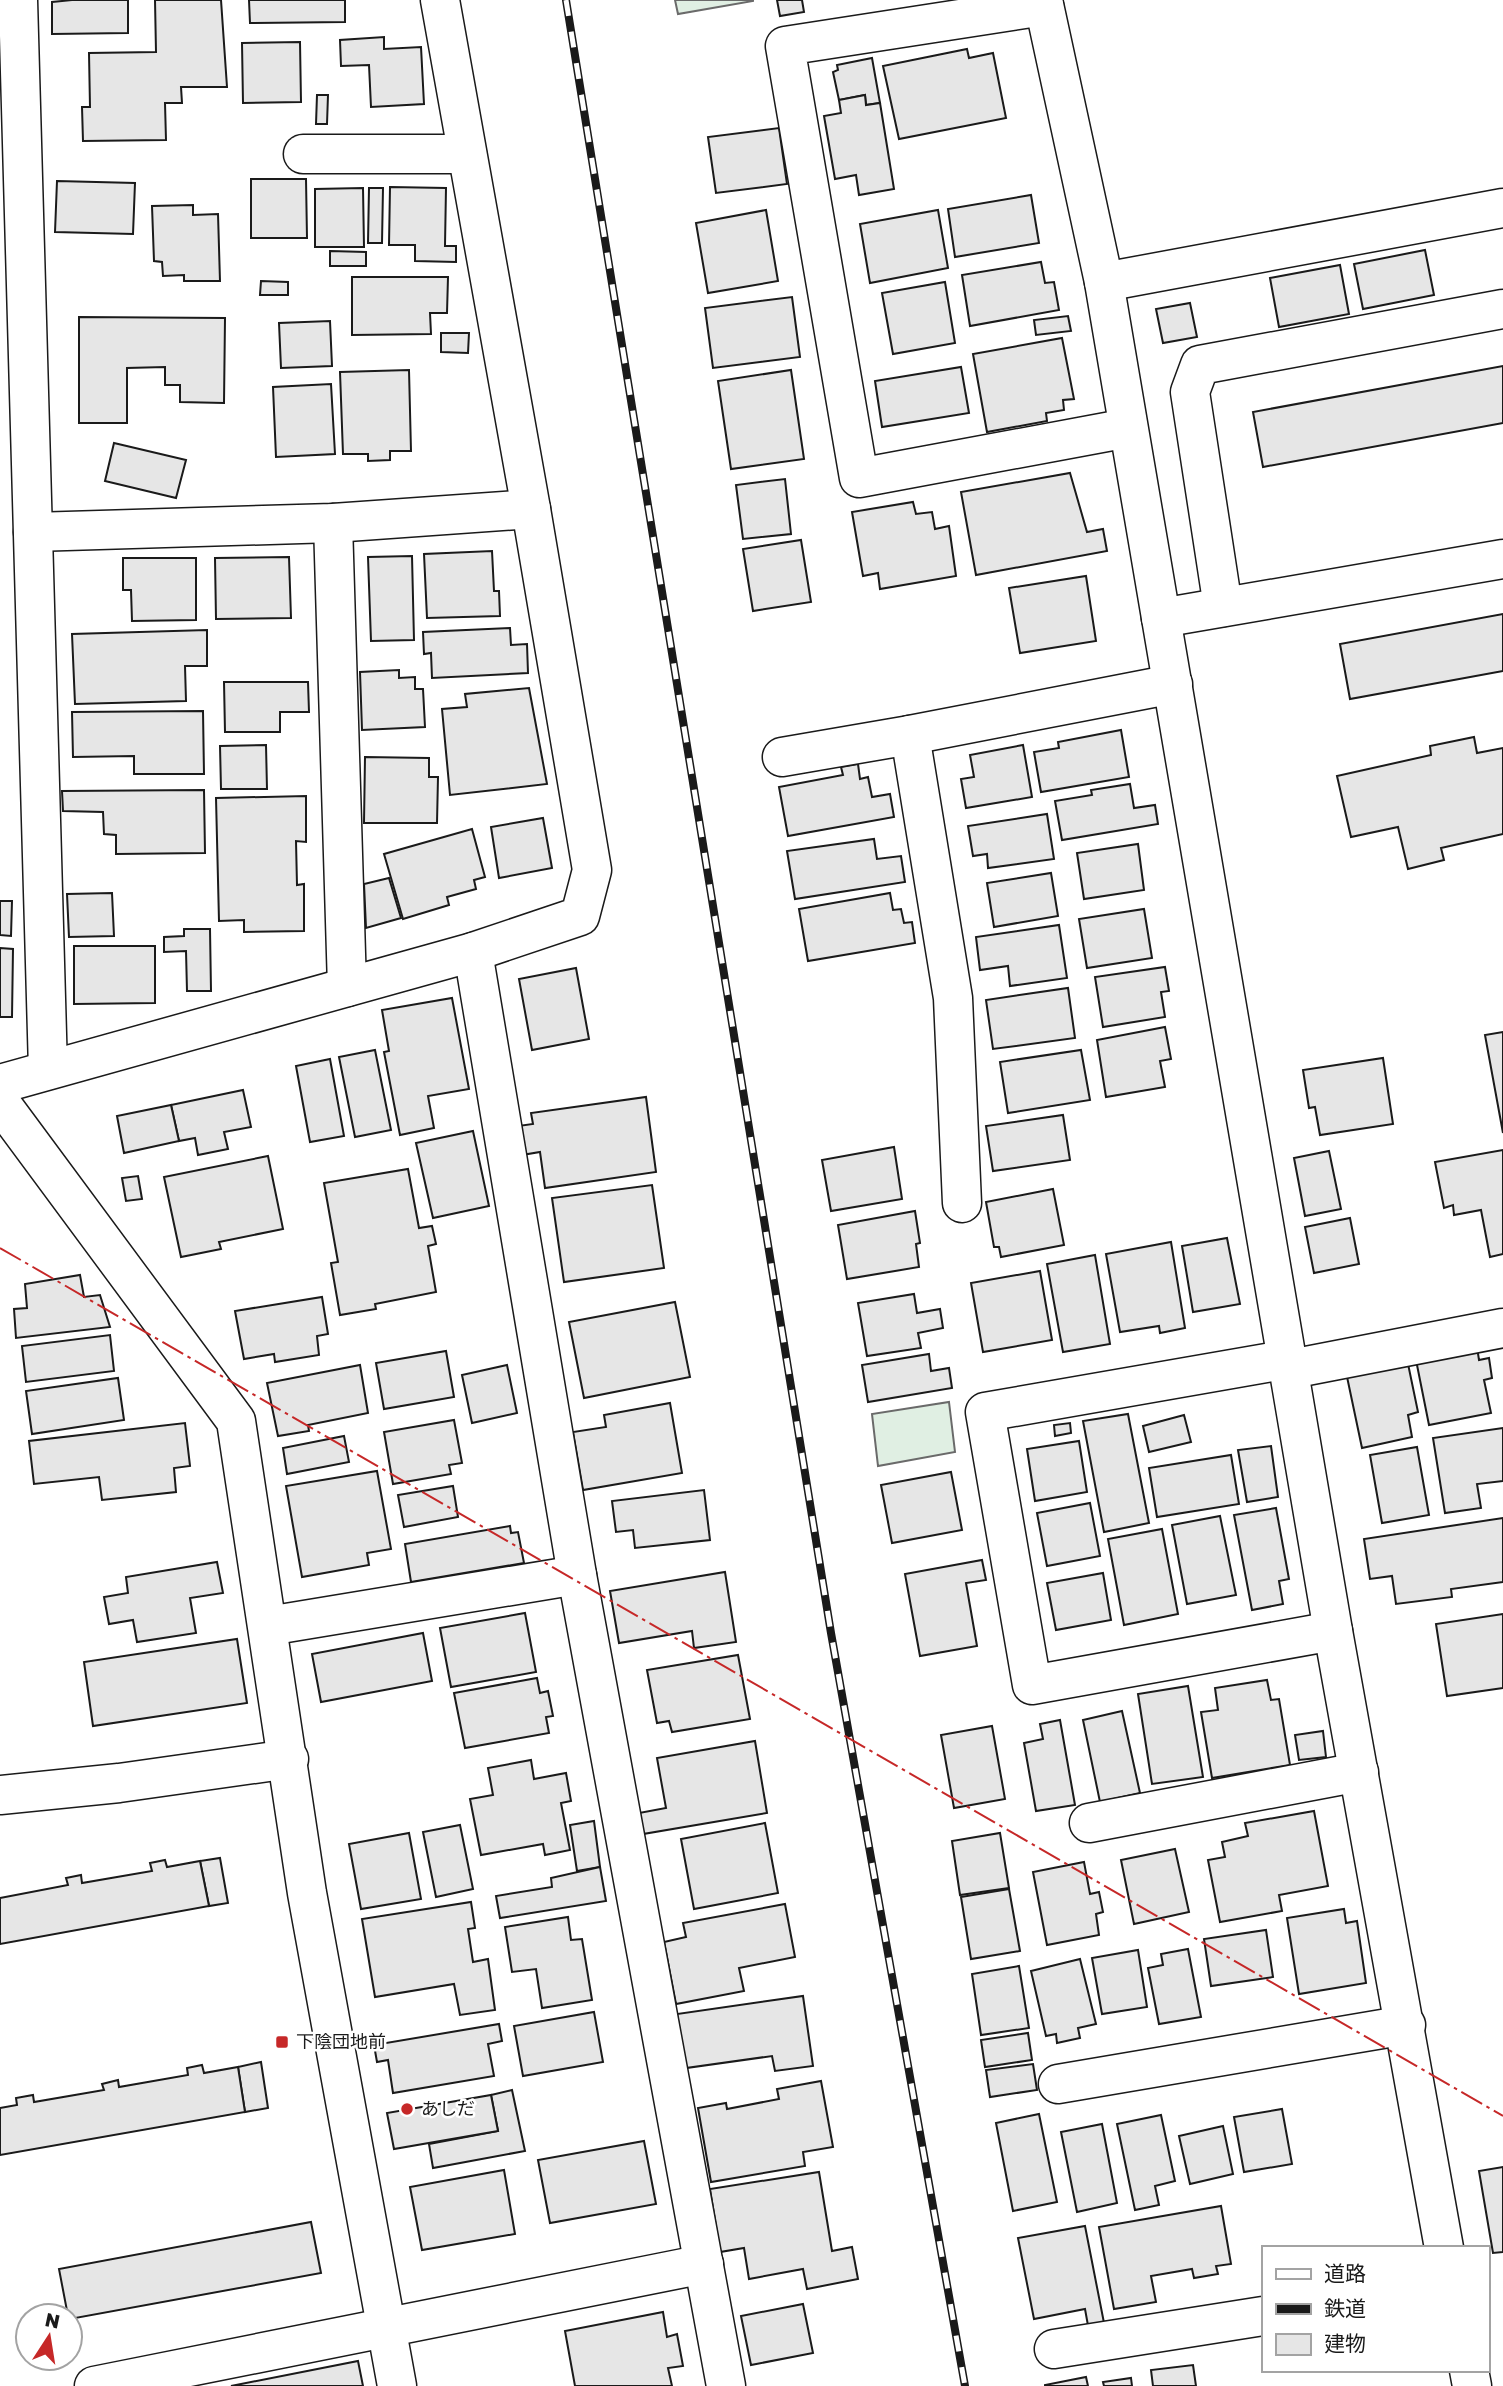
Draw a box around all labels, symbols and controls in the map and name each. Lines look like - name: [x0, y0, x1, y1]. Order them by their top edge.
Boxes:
- place label: 下陰団地前: [296, 2030, 386, 2052]
- marker: 下陰団地前: [274, 2034, 290, 2050]
- place label: あしだ: [421, 2097, 475, 2119]
- marker: あしだ: [399, 2101, 415, 2117]
- legend: [1262, 2246, 1489, 2372]
- text: 道路: [1324, 2260, 1366, 2286]
- text: 鉄道: [1324, 2295, 1366, 2321]
- north arrow: [14, 2302, 84, 2372]
- text: N: [43, 2307, 62, 2333]
- text: 建物: [1324, 2330, 1366, 2356]

